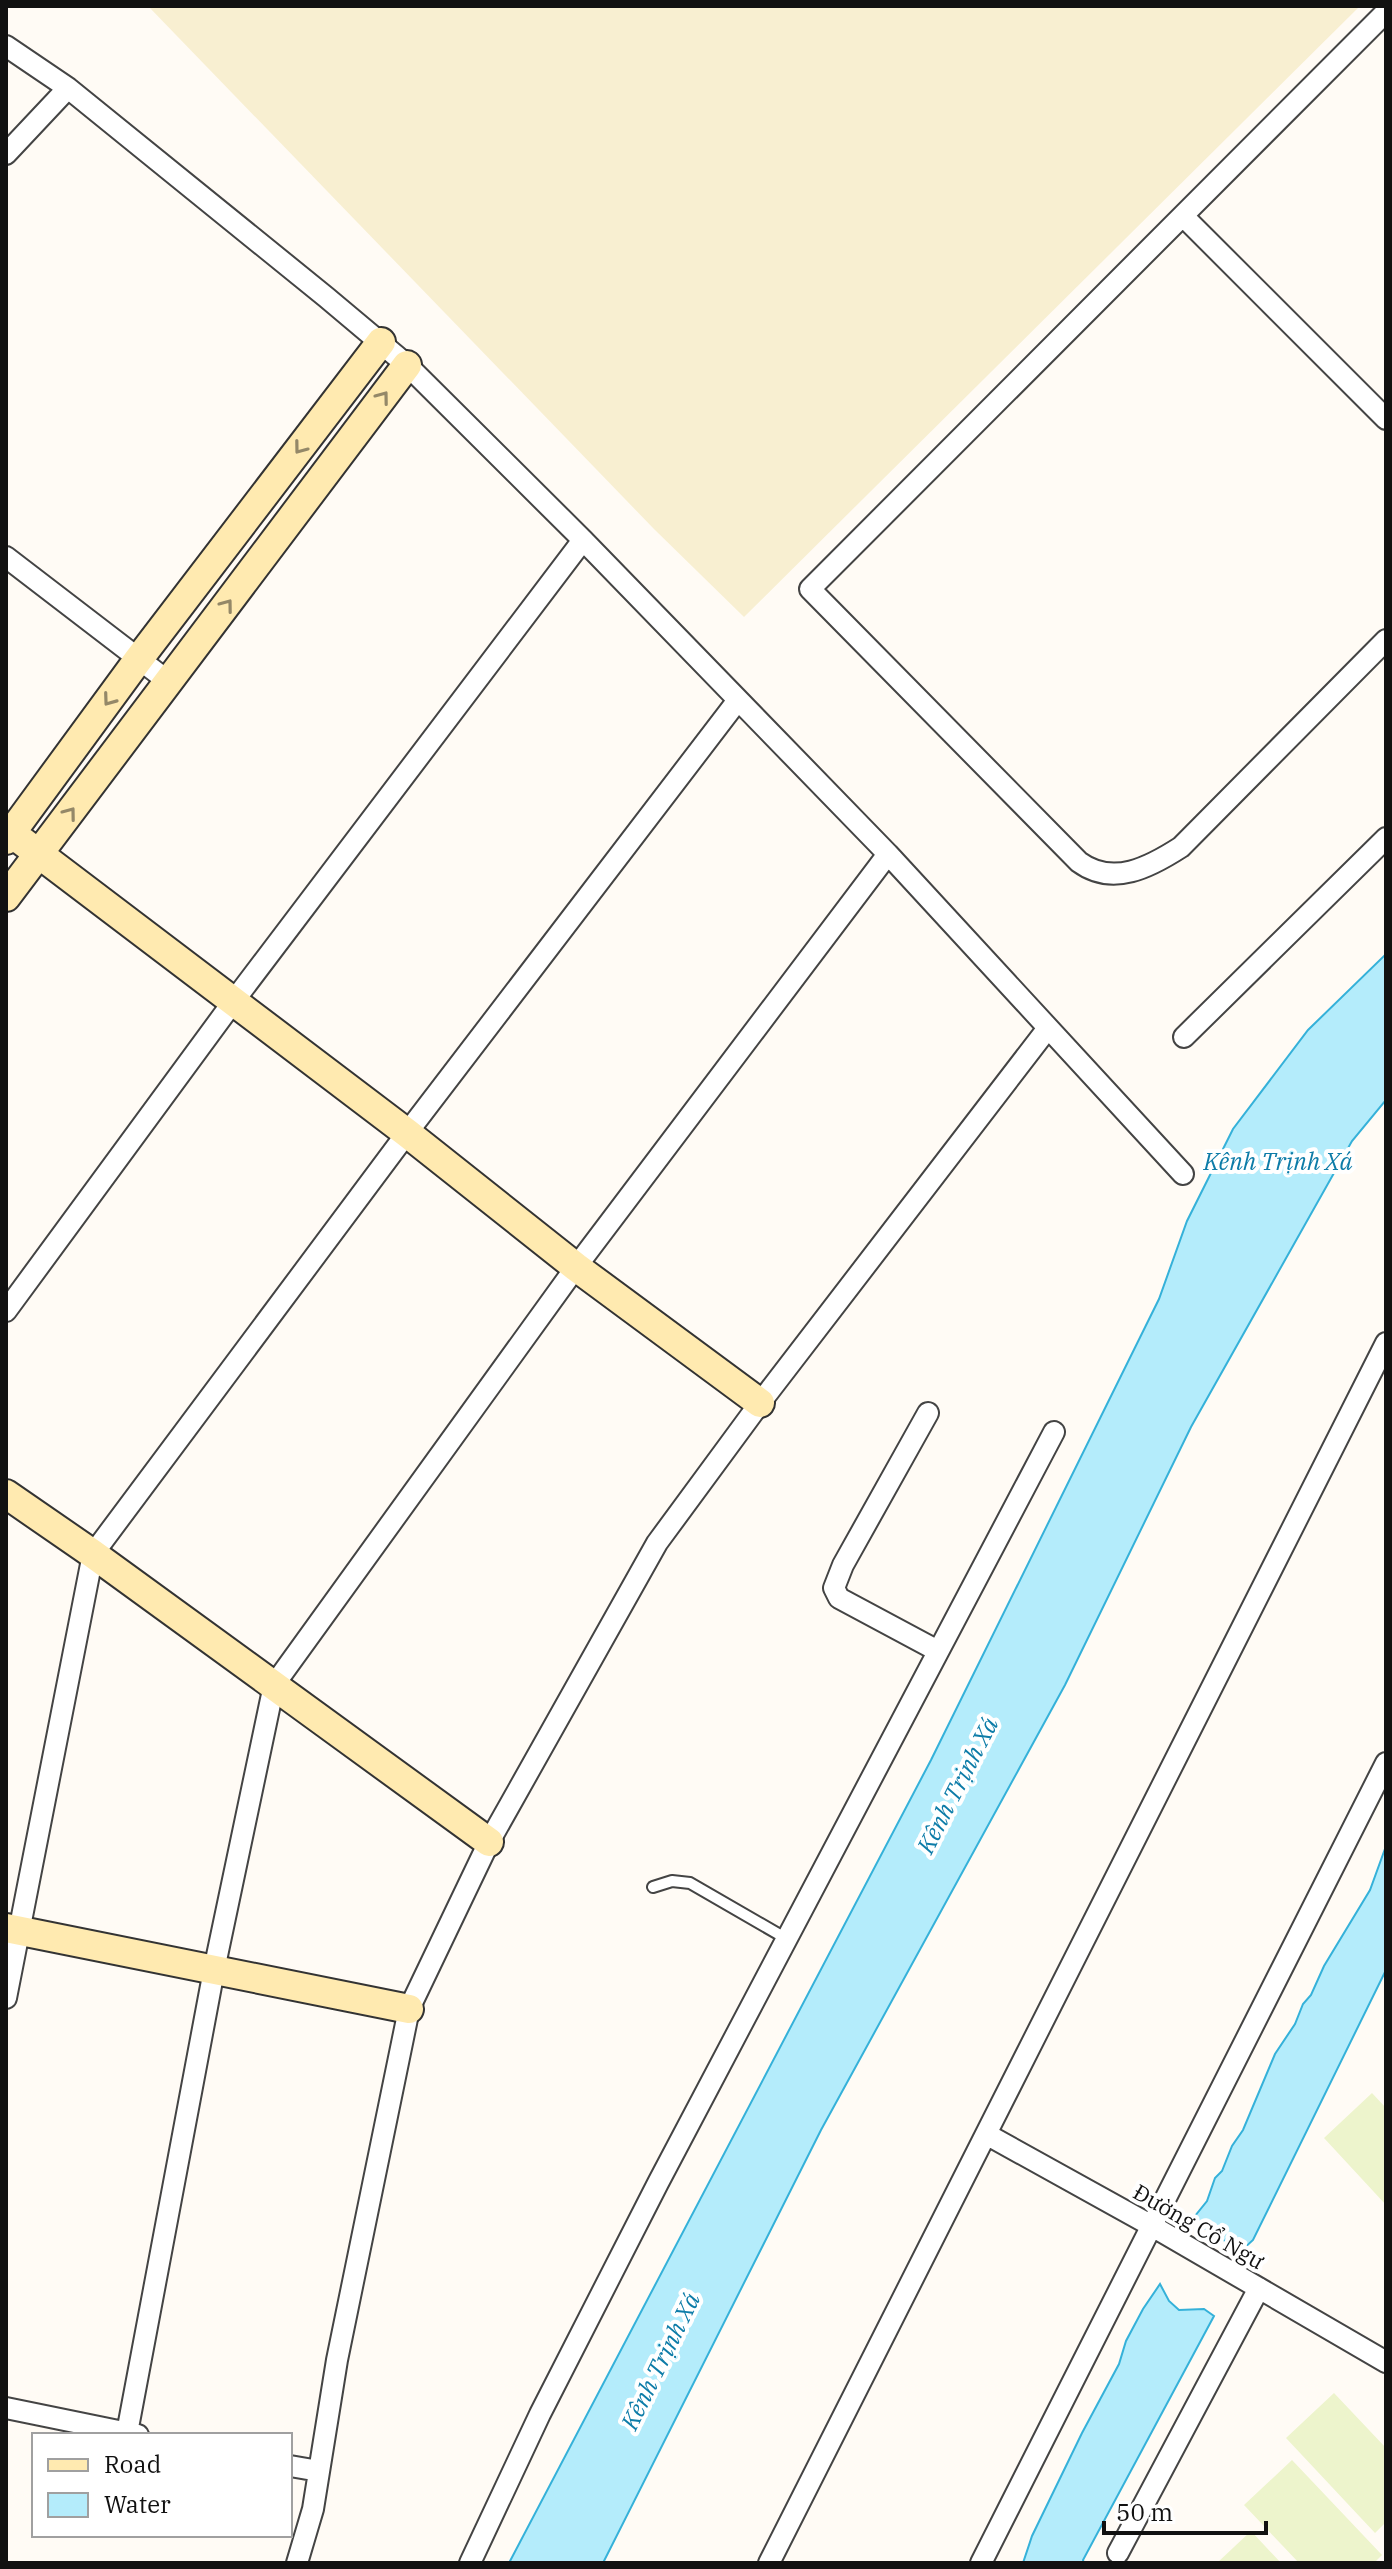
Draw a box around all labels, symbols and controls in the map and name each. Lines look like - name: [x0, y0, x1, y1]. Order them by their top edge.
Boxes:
- one-way arrow: [373, 392, 387, 406]
- one-way arrow: [295, 439, 309, 454]
- one-way arrow: [217, 599, 231, 614]
- one-way arrow: [104, 691, 118, 706]
- one-way arrow: [61, 807, 75, 822]
- water label: Kênh Trịnh Xá: [1203, 1145, 1352, 1177]
- water label: Kênh Trịnh Xá: [908, 1711, 1005, 1859]
- street label: Đường Cổ Ngư: [1128, 2177, 1270, 2275]
- water label: Kênh Trịnh Xá: [613, 2287, 707, 2436]
- legend: [32, 2433, 292, 2537]
- text: Road: [104, 2448, 161, 2480]
- scale bar: [1104, 2485, 1266, 2535]
- text: Water: [104, 2488, 171, 2520]
- text: 50 m: [1116, 2496, 1173, 2528]

